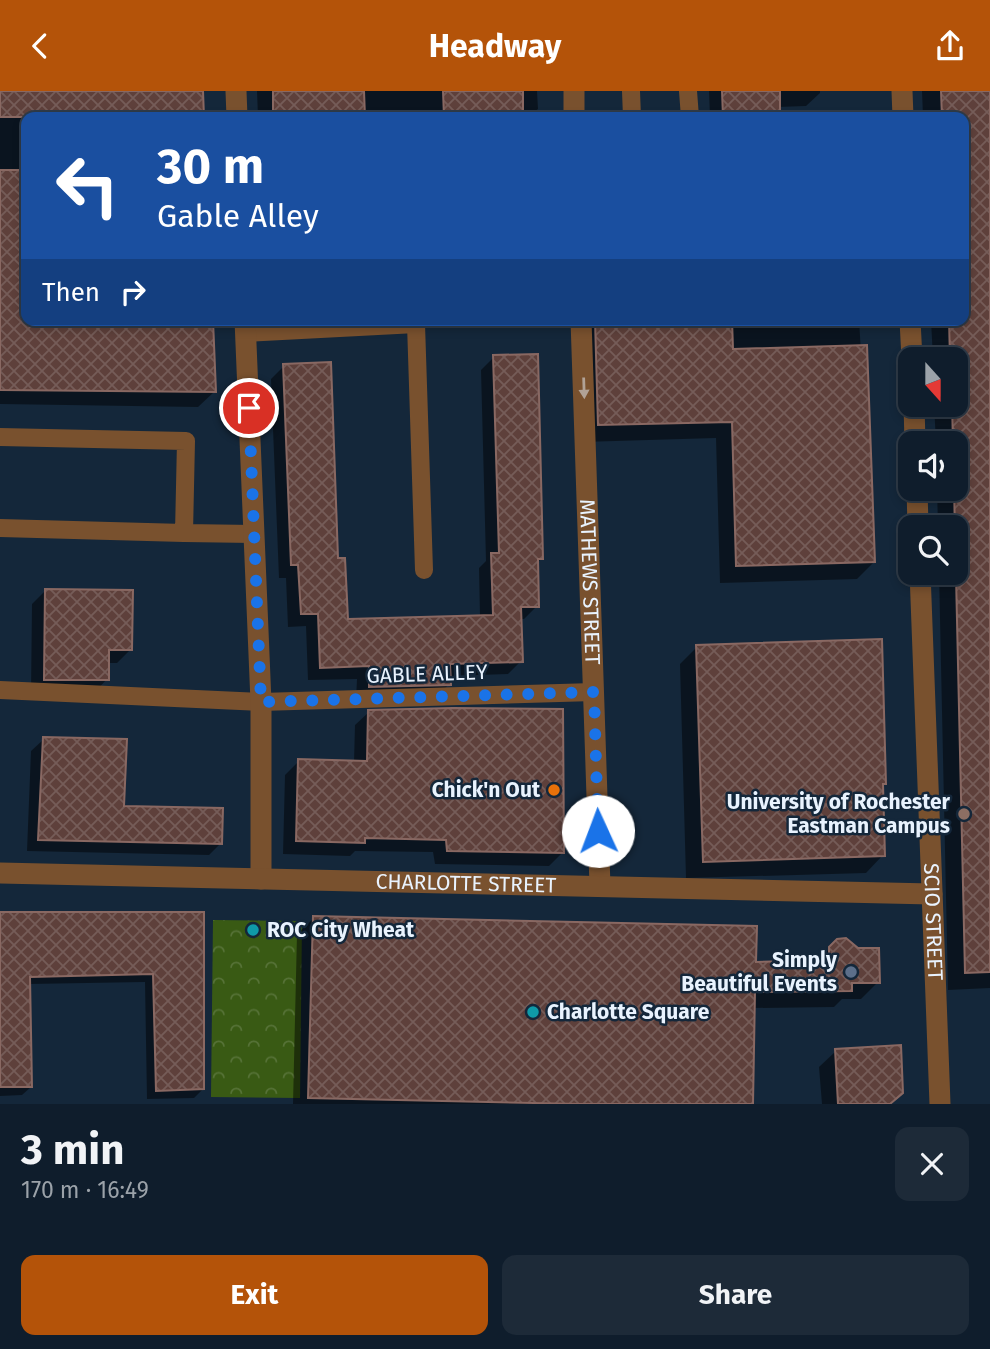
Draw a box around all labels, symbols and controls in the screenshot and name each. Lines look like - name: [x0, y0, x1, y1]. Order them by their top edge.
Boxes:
- icon: back: [21, 27, 59, 65]
- text: Headway: [429, 27, 561, 65]
- icon: share: [931, 27, 969, 65]
- text: 30 m: [157, 137, 264, 196]
- icon: left: [42, 140, 133, 231]
- text: Gable Alley: [157, 197, 319, 235]
- icon: right: [114, 273, 152, 311]
- text: Then: [42, 277, 100, 308]
- north arrow: [898, 347, 968, 417]
- map controls: [898, 347, 968, 585]
- pin: [219, 378, 279, 438]
- one-way arrow: [578, 378, 589, 400]
- icon: arrive: [230, 389, 268, 427]
- button: sound: [898, 431, 968, 501]
- street label: MATHEWS STREET: [574, 499, 606, 665]
- button: search: [898, 515, 968, 585]
- street label: GABLE ALLEY: [366, 659, 488, 689]
- place label: Chick'n Out: [432, 777, 541, 803]
- marker: Chick'n Out: [546, 782, 562, 798]
- place label: University of Rochester Eastman Campus: [727, 789, 951, 839]
- position arrow: [561, 794, 635, 868]
- marker: University of Rochester Eastman Campus: [956, 806, 972, 822]
- street label: SCIO STREET: [918, 863, 948, 981]
- street label: CHARLOTTE STREET: [375, 868, 557, 899]
- place label: ROC City Wheat: [267, 917, 415, 943]
- marker: ROC City Wheat: [245, 922, 261, 938]
- place label: Simply Beautiful Events: [681, 947, 837, 997]
- marker: Simply Beautiful Events: [843, 964, 859, 980]
- place label: Charlotte Square: [547, 999, 710, 1025]
- marker: Charlotte Square: [525, 1004, 541, 1020]
- text: 3 min: [21, 1125, 124, 1175]
- button: close: [895, 1127, 969, 1201]
- text: 170 m · 16:49: [21, 1176, 149, 1204]
- button: Exit: [21, 1255, 488, 1335]
- button: Share: [502, 1255, 969, 1335]

